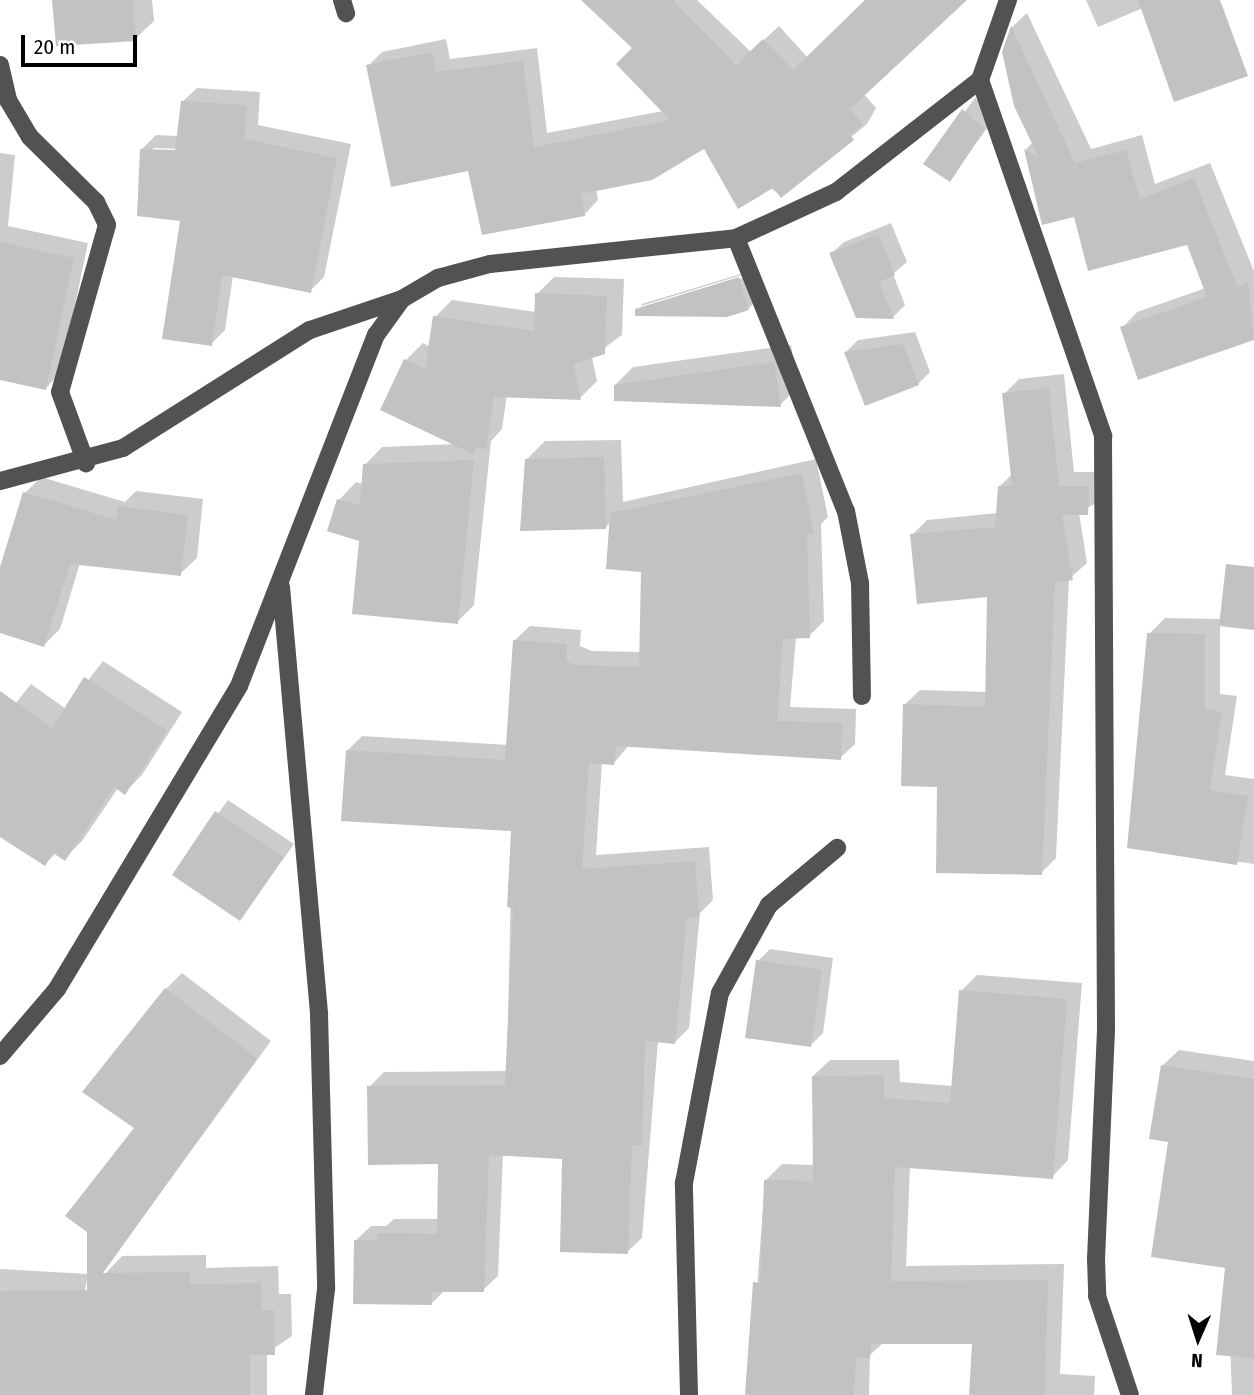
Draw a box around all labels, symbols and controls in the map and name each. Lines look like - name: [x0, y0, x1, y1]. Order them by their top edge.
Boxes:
- scale bar: [24, 21, 140, 65]
- text: 20 m: [34, 34, 75, 60]
- north arrow: [1163, 1304, 1233, 1374]
- text: N: [1191, 1349, 1203, 1372]

